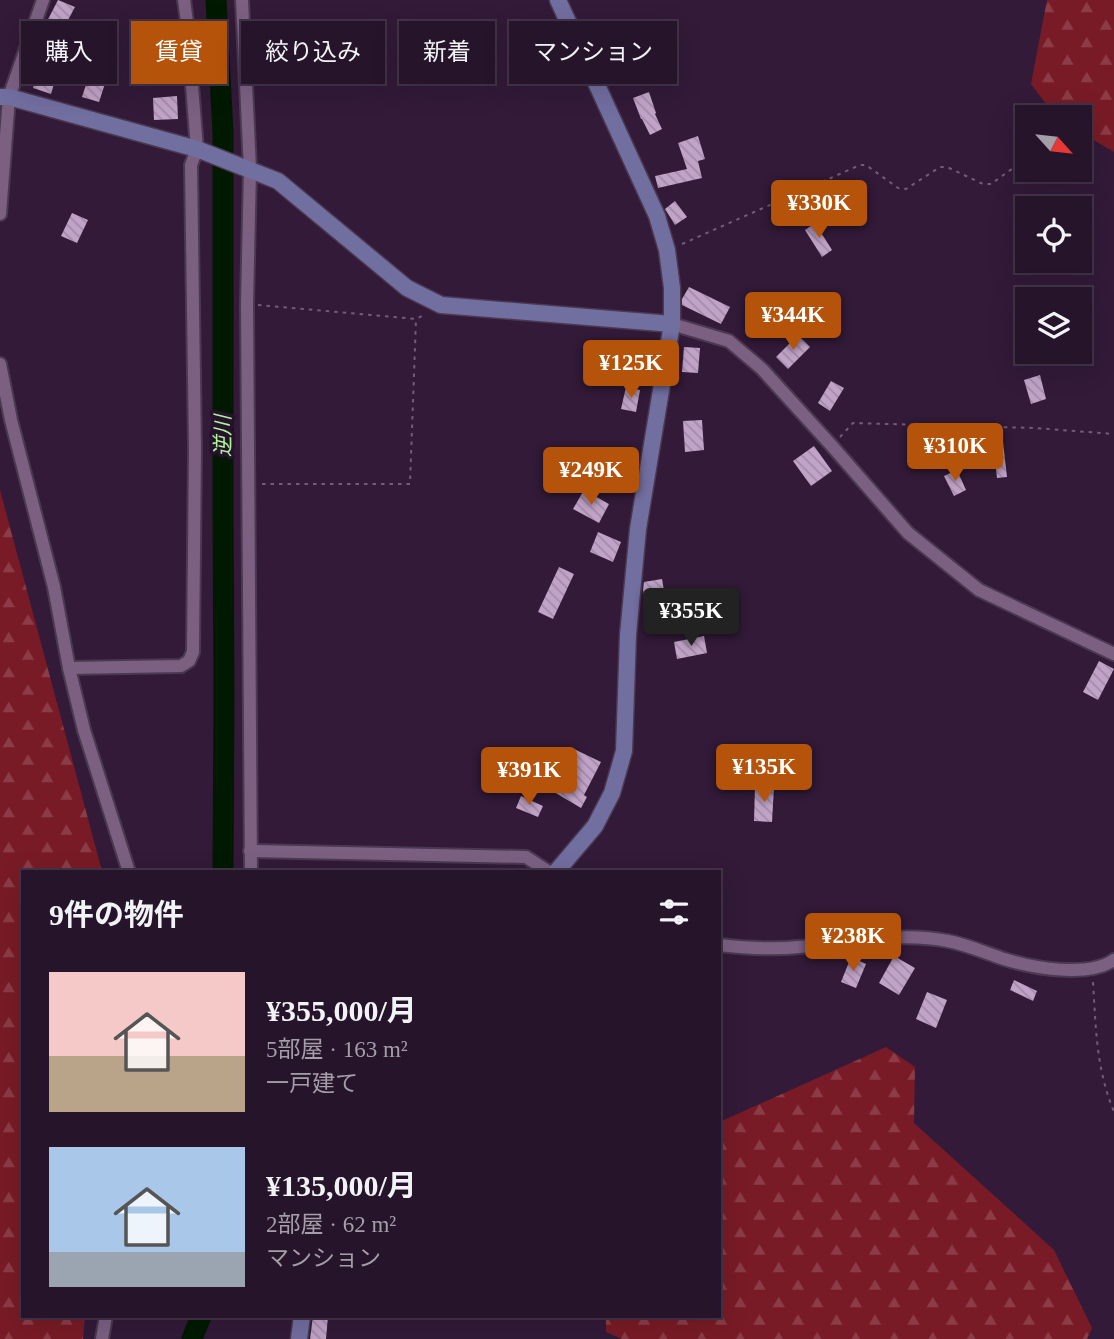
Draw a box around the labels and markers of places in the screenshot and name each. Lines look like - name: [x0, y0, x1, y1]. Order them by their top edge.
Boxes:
- pin: ¥330K: [770, 180, 868, 240]
- pin: ¥344K: [744, 292, 842, 352]
- pin: ¥125K: [582, 340, 680, 400]
- pin: ¥310K: [906, 424, 1004, 483]
- pin: ¥249K: [542, 448, 640, 507]
- pin: ¥355K: [642, 588, 740, 648]
- pin: ¥135K: [715, 744, 813, 804]
- pin: ¥391K: [480, 748, 578, 807]
- pin: ¥238K: [804, 914, 902, 973]

